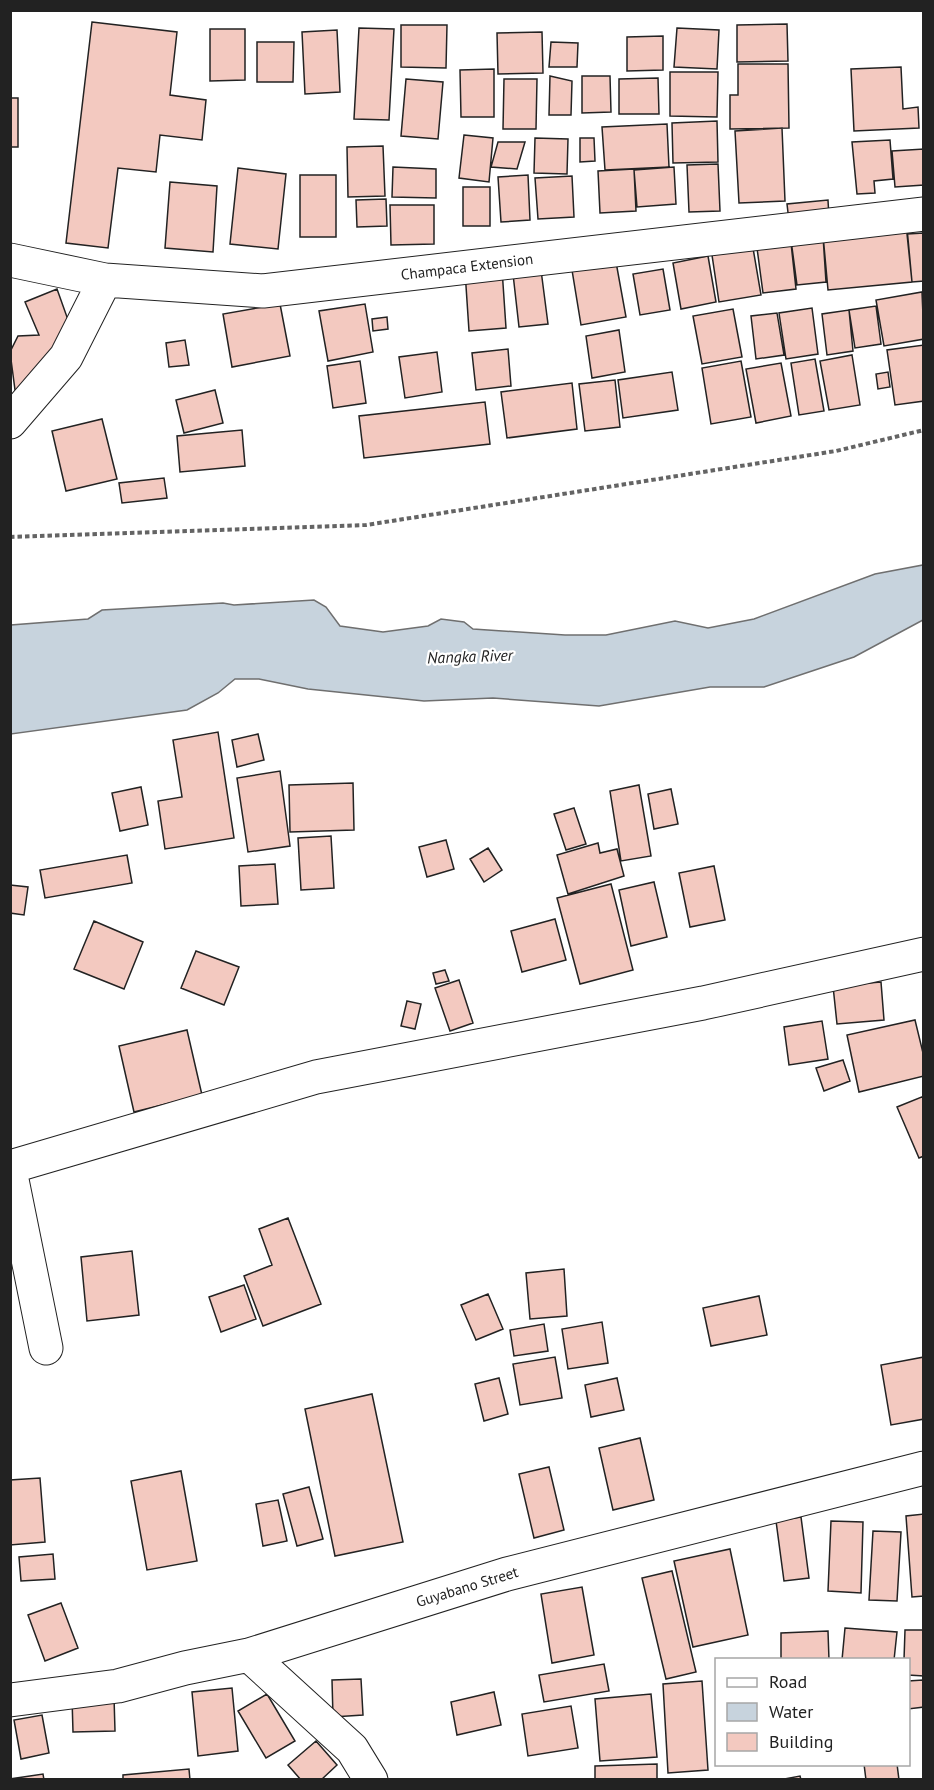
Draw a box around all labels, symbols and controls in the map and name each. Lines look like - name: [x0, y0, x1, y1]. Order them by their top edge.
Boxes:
- street label: Champaca Extension: [400, 249, 534, 284]
- water label: Nangka River: [427, 644, 515, 667]
- street label: Guyabano Street: [413, 1562, 520, 1611]
- legend: [715, 1658, 910, 1766]
- text: Road: [769, 1670, 807, 1693]
- text: Water: [769, 1700, 813, 1723]
- text: Building: [769, 1730, 833, 1753]

